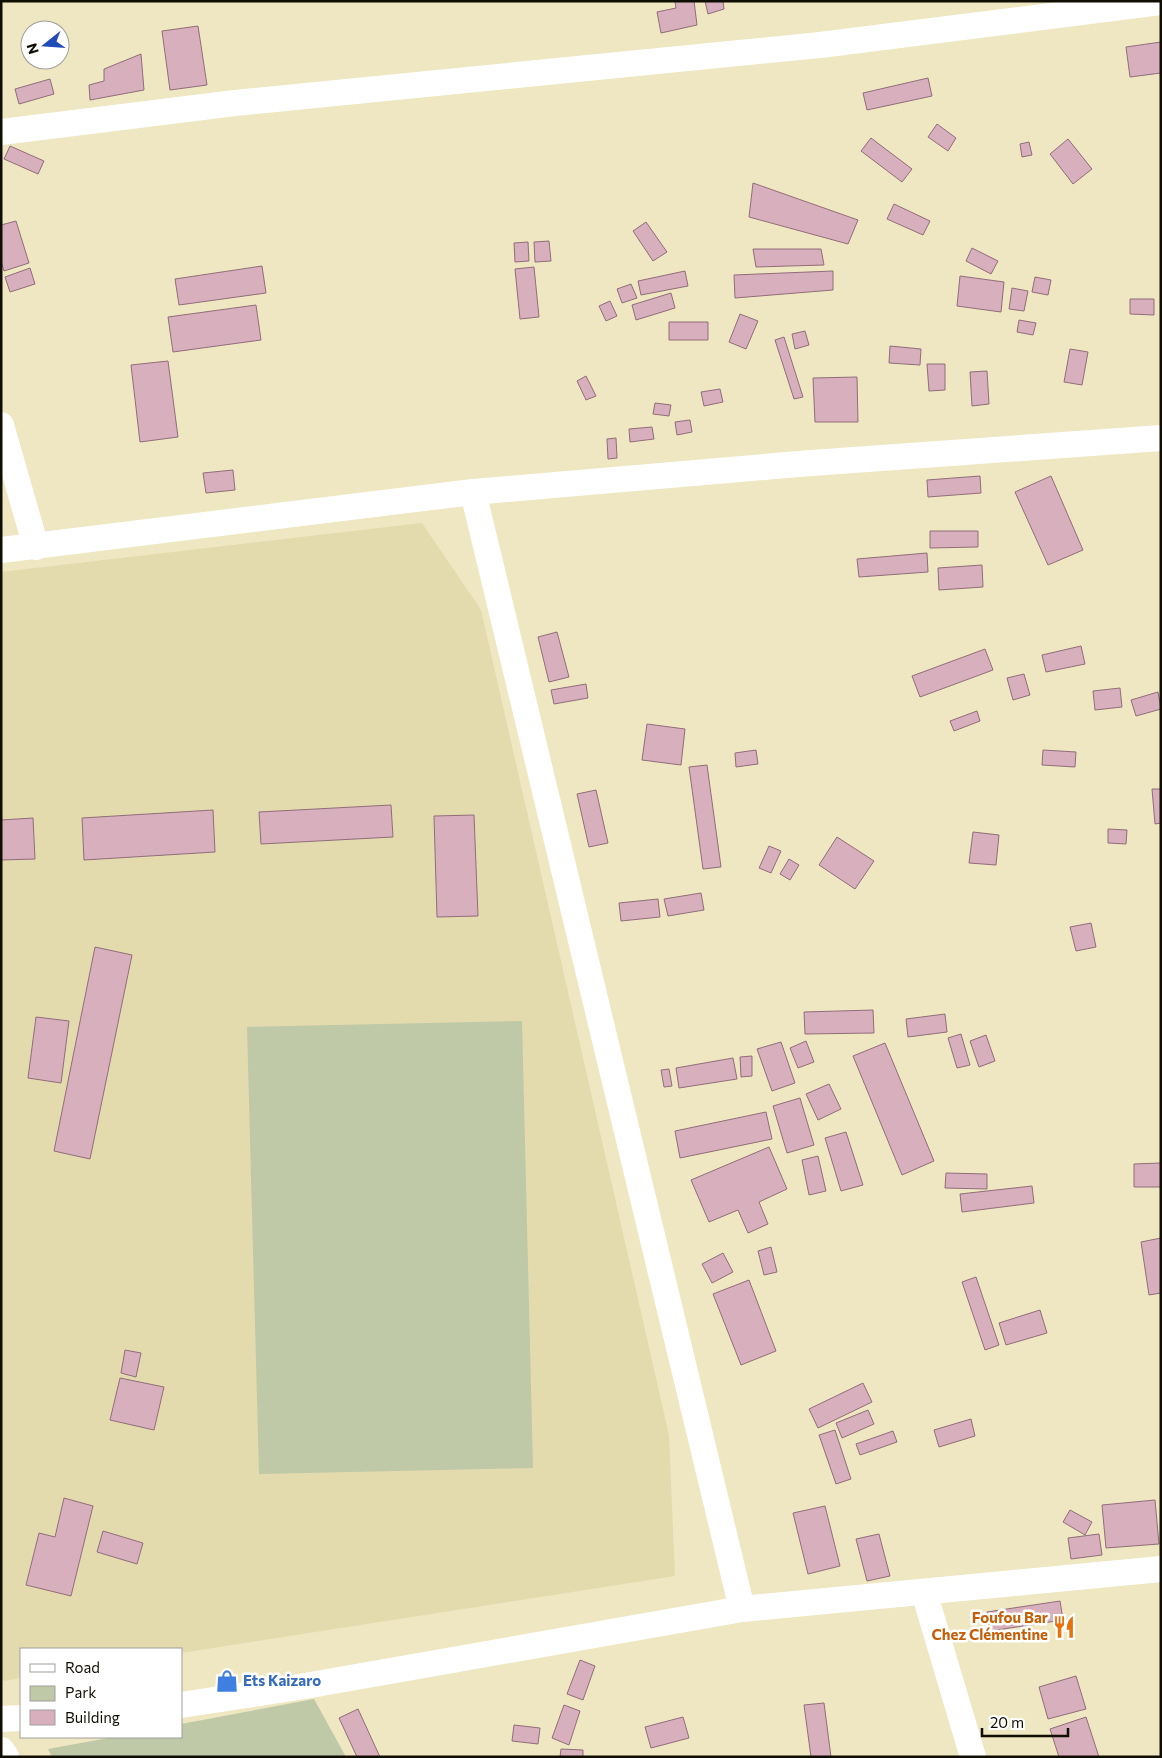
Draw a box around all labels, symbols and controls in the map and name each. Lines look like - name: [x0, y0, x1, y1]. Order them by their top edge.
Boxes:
- north arrow: [20, 20, 70, 70]
- text: N: [22, 41, 42, 56]
- place label: Foufou Bar Chez Clémentine: [932, 1608, 1048, 1643]
- restaurant icon: Foufou Bar Chez Clémentine: [1051, 1614, 1077, 1640]
- legend: [20, 1648, 182, 1738]
- text: Road: [65, 1658, 100, 1676]
- shop icon: Ets Kaizaro: [214, 1668, 240, 1694]
- place label: Ets Kaizaro: [243, 1671, 321, 1689]
- text: Park: [65, 1683, 96, 1701]
- scale bar: [982, 1706, 1068, 1738]
- text: Building: [65, 1708, 120, 1726]
- text: 20 m: [990, 1713, 1024, 1731]

